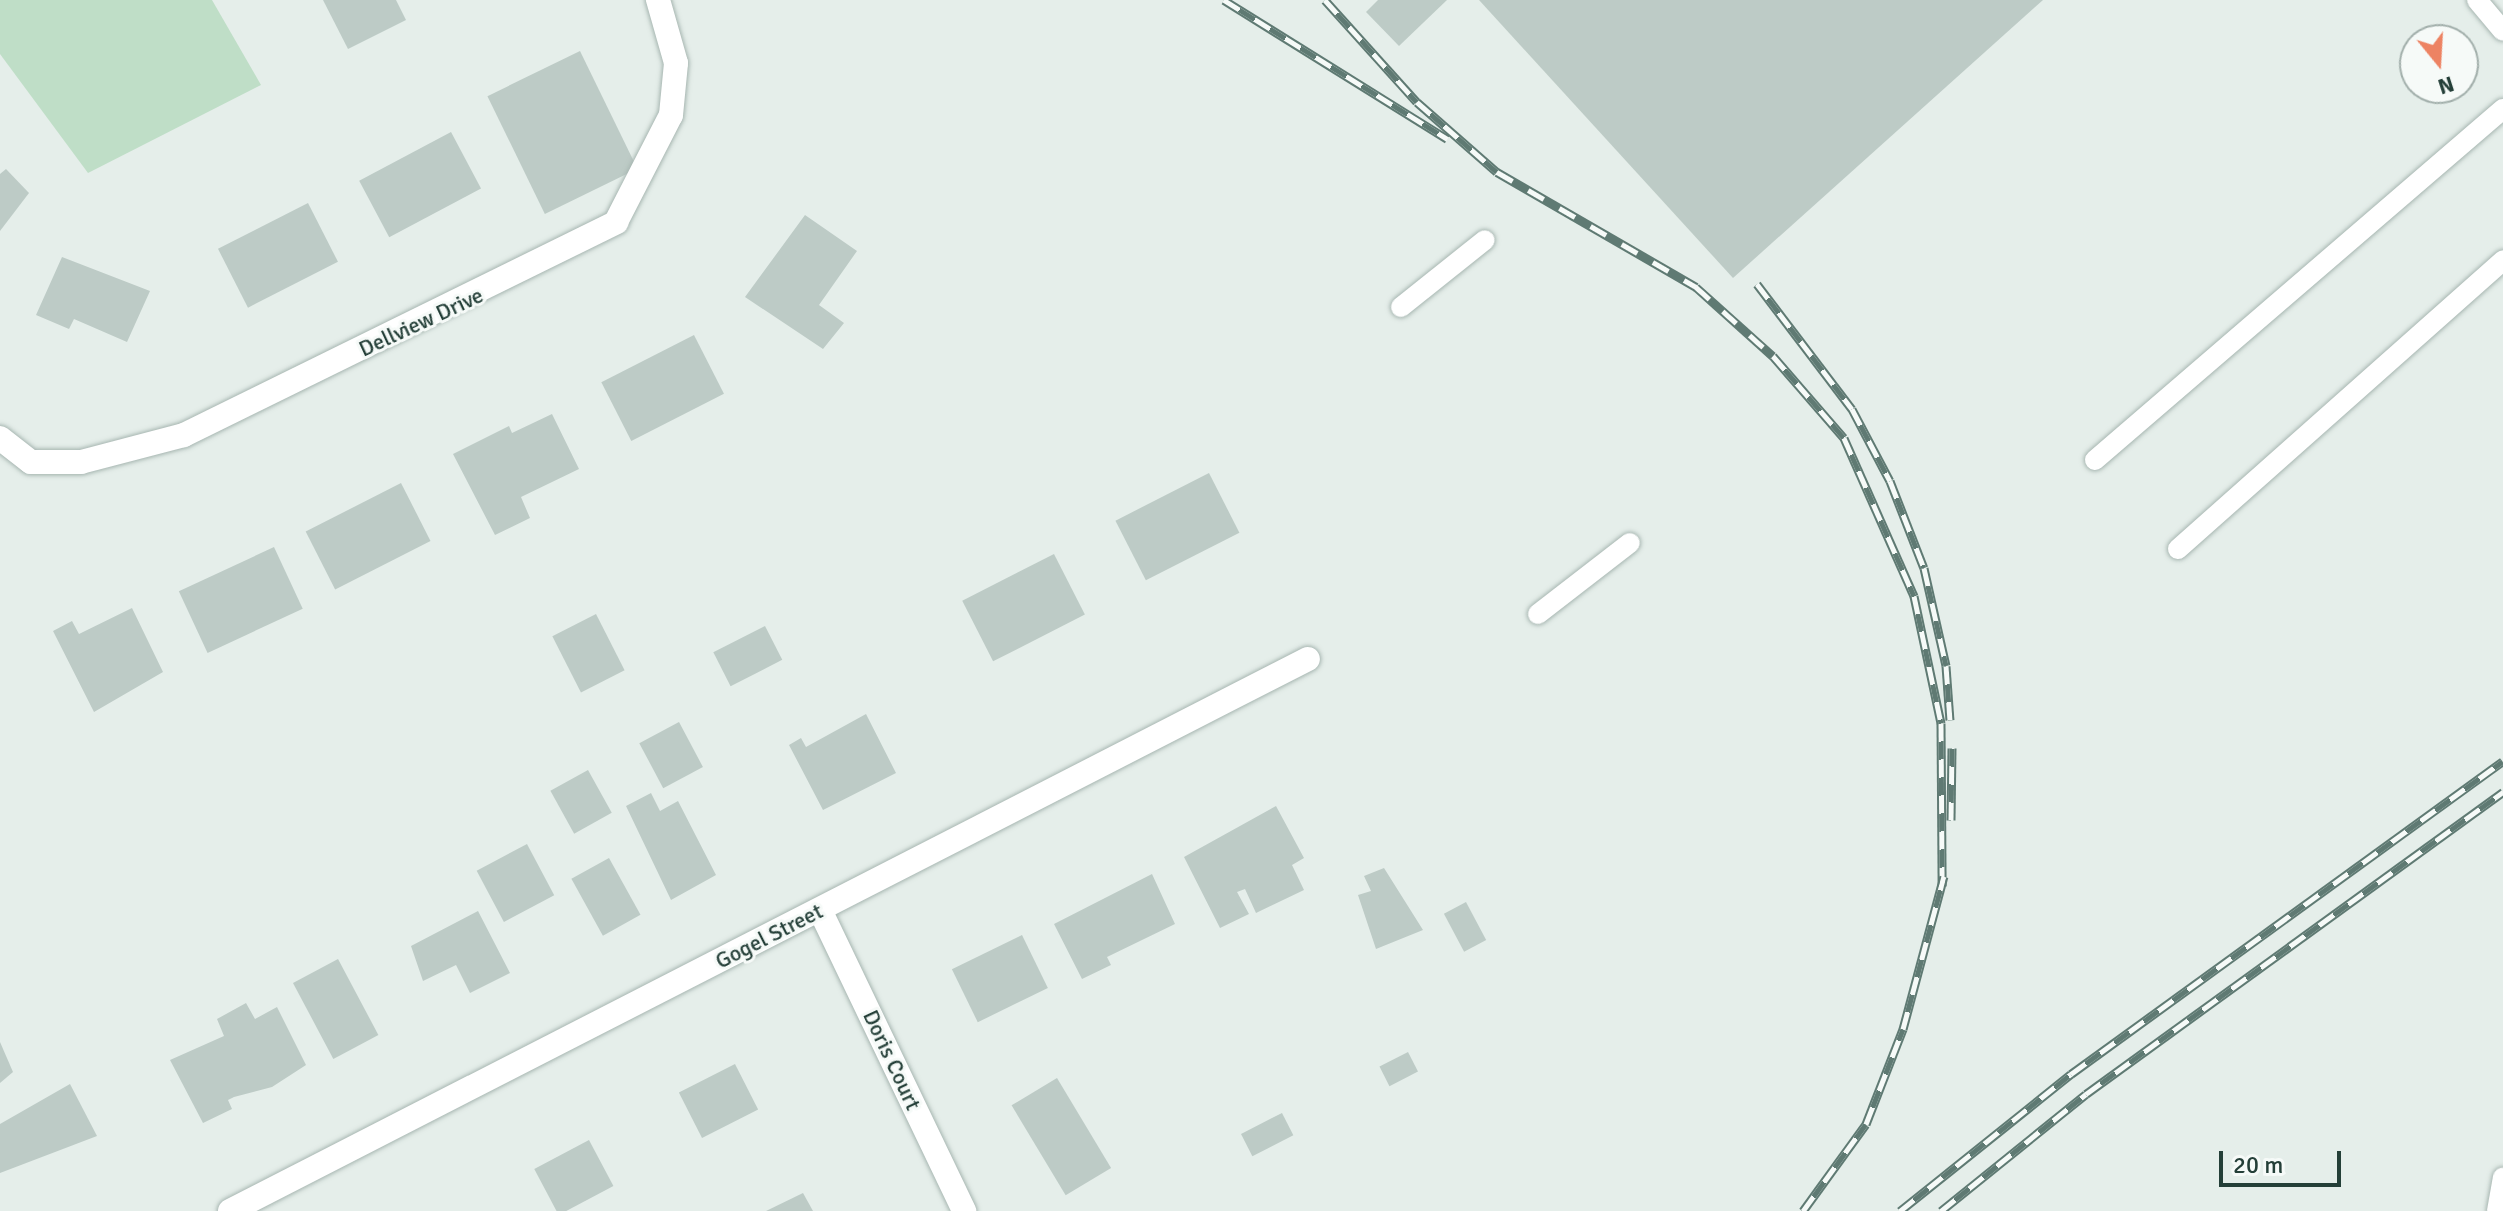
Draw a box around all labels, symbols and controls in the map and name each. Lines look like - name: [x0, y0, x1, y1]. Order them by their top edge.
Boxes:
- north arrow: [2399, 24, 2479, 104]
- text: N: [2434, 70, 2457, 101]
- street label: Dellview Drive: [355, 282, 487, 362]
- street label: Gogel Street: [711, 898, 827, 974]
- street label: Doris Court: [857, 1006, 927, 1114]
- scale bar: [2223, 1135, 2345, 1185]
- text: 20 m: [2233, 1150, 2283, 1180]

